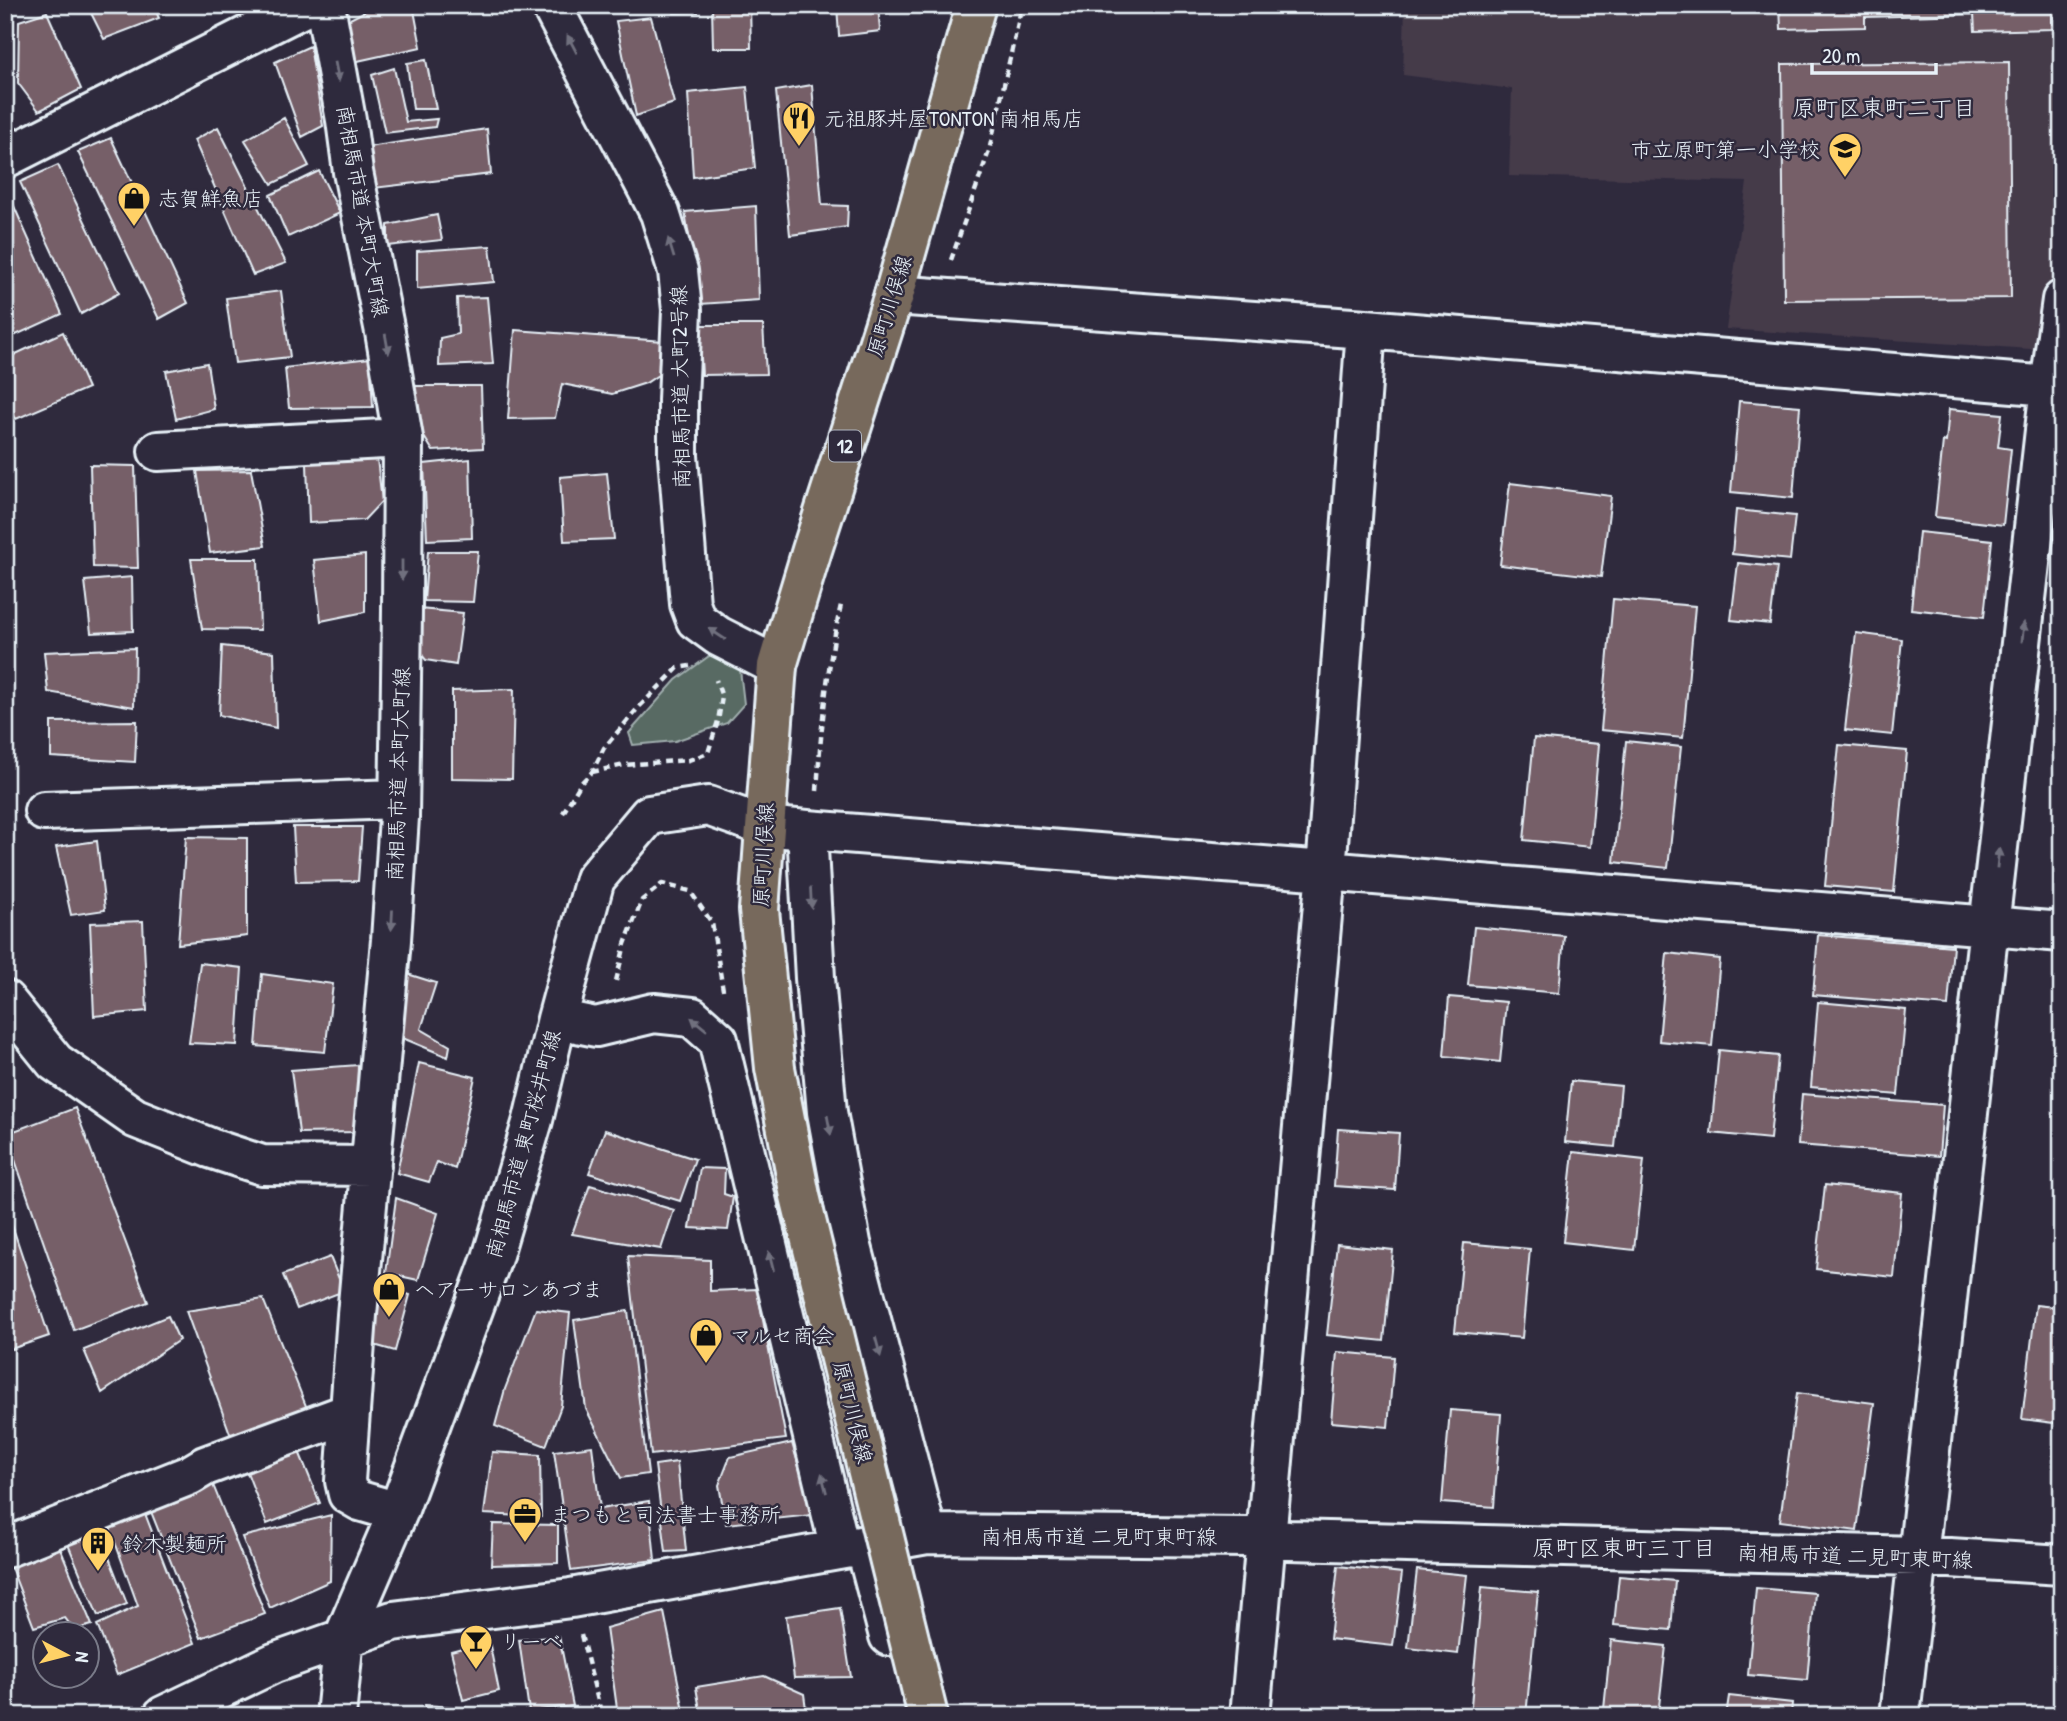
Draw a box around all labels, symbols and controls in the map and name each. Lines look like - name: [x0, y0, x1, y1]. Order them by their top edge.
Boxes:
- scale bar: [1812, 32, 1936, 76]
- one-way arrow: [566, 35, 578, 54]
- text: 20 m: [1822, 41, 1860, 70]
- one-way arrow: [332, 61, 343, 83]
- district label: 原町区東町二丁目: [1792, 92, 1976, 123]
- restaurant icon: 元祖豚丼屋TONTON 南相馬店: [780, 99, 818, 148]
- street label: 南相馬市道 本町大町線: [330, 103, 396, 319]
- place label: 元祖豚丼屋TONTON 南相馬店: [824, 104, 1083, 133]
- school or university icon: 市立原町第一小学校: [1826, 130, 1864, 179]
- place label: 市立原町第一小学校: [1631, 135, 1820, 164]
- shop icon: 志賀鮮魚店: [115, 179, 153, 228]
- place label: 志賀鮮魚店: [158, 184, 263, 213]
- one-way arrow: [666, 238, 676, 259]
- street label: 原町川俣線: [860, 252, 918, 360]
- street label: 南相馬市道 大町2号線: [664, 285, 696, 489]
- one-way arrow: [382, 333, 393, 355]
- road number: 12: [829, 430, 861, 462]
- one-way arrow: [397, 560, 408, 582]
- one-way arrow: [2017, 621, 2028, 643]
- one-way arrow: [707, 627, 726, 640]
- street label: 南相馬市道 本町大町線: [380, 666, 416, 882]
- street label: 原町川俣線: [746, 802, 780, 908]
- one-way arrow: [1992, 847, 2003, 869]
- one-way arrow: [806, 887, 817, 909]
- one-way arrow: [387, 909, 398, 931]
- one-way arrow: [691, 1017, 709, 1032]
- street label: 南相馬市道 東町桜井町線: [478, 1026, 568, 1262]
- one-way arrow: [824, 1114, 835, 1136]
- one-way arrow: [765, 1250, 776, 1272]
- shop icon: ヘアーサロンあづま: [370, 1270, 408, 1319]
- place label: ヘアーサロンあづま: [414, 1275, 603, 1304]
- shop icon: マルセ商会: [687, 1316, 725, 1365]
- place label: マルセ商会: [730, 1321, 835, 1350]
- one-way arrow: [873, 1336, 884, 1358]
- street label: 原町川俣線: [826, 1358, 880, 1466]
- one-way arrow: [818, 1472, 829, 1494]
- office icon: まつもと司法書士事務所: [506, 1495, 544, 1544]
- place label: まつもと司法書士事務所: [550, 1500, 781, 1529]
- street label: 南相馬市道 二見町東町線: [981, 1522, 1217, 1551]
- building icon: 鈴木製麺所: [79, 1524, 117, 1573]
- place label: 鈴木製麺所: [122, 1529, 227, 1558]
- district label: 原町区東町三丁目: [1532, 1532, 1716, 1563]
- street label: 南相馬市道 二見町東町線: [1737, 1537, 1973, 1575]
- north arrow: [32, 1620, 102, 1690]
- bar icon: リーベ: [457, 1622, 495, 1671]
- place label: リーベ: [500, 1627, 563, 1656]
- text: N: [69, 1650, 96, 1664]

